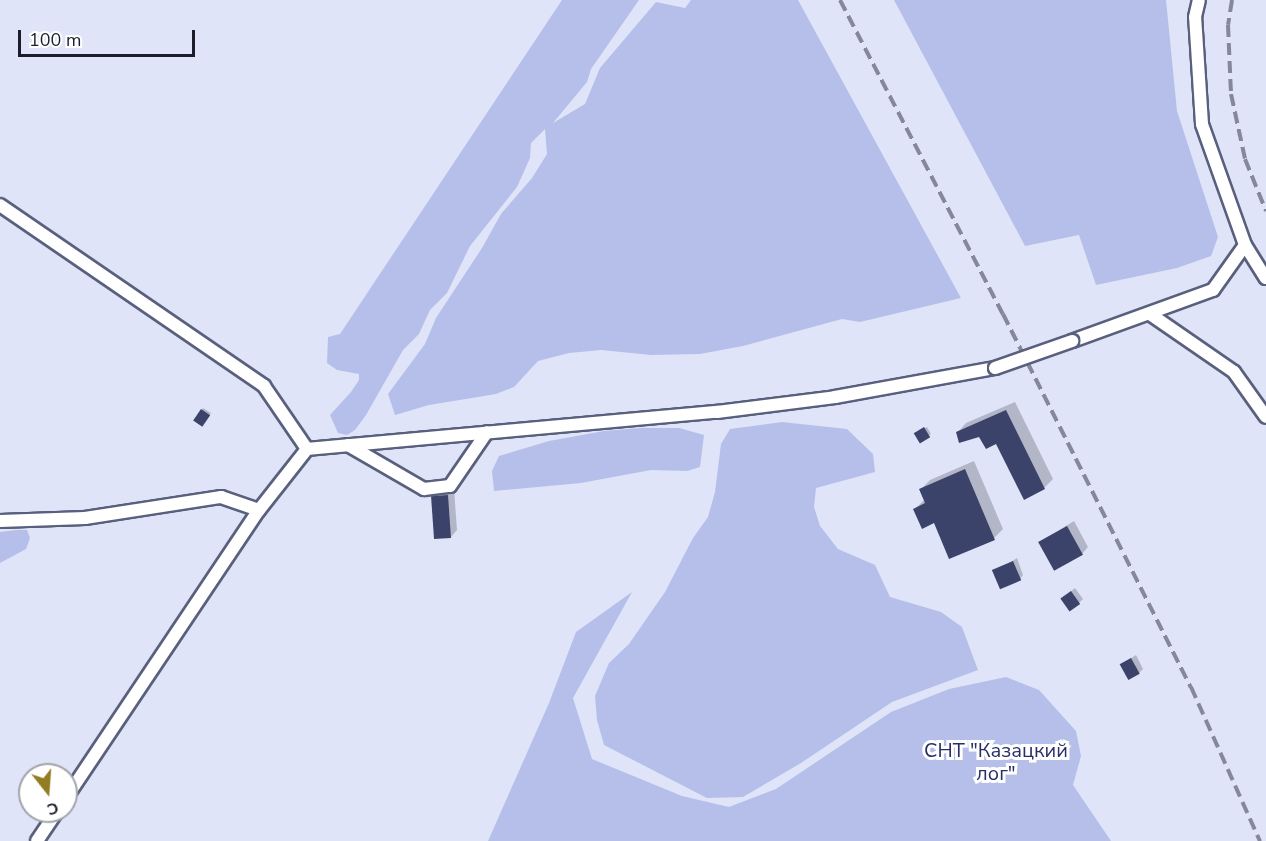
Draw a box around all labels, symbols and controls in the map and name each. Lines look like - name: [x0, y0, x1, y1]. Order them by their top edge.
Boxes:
- scale bar: [21, 18, 198, 56]
- text: 100 m: [29, 28, 81, 52]
- park label: СНТ "Казацкий лог": [924, 738, 1068, 785]
- north arrow: [18, 763, 78, 823]
- text: С: [44, 796, 61, 820]

